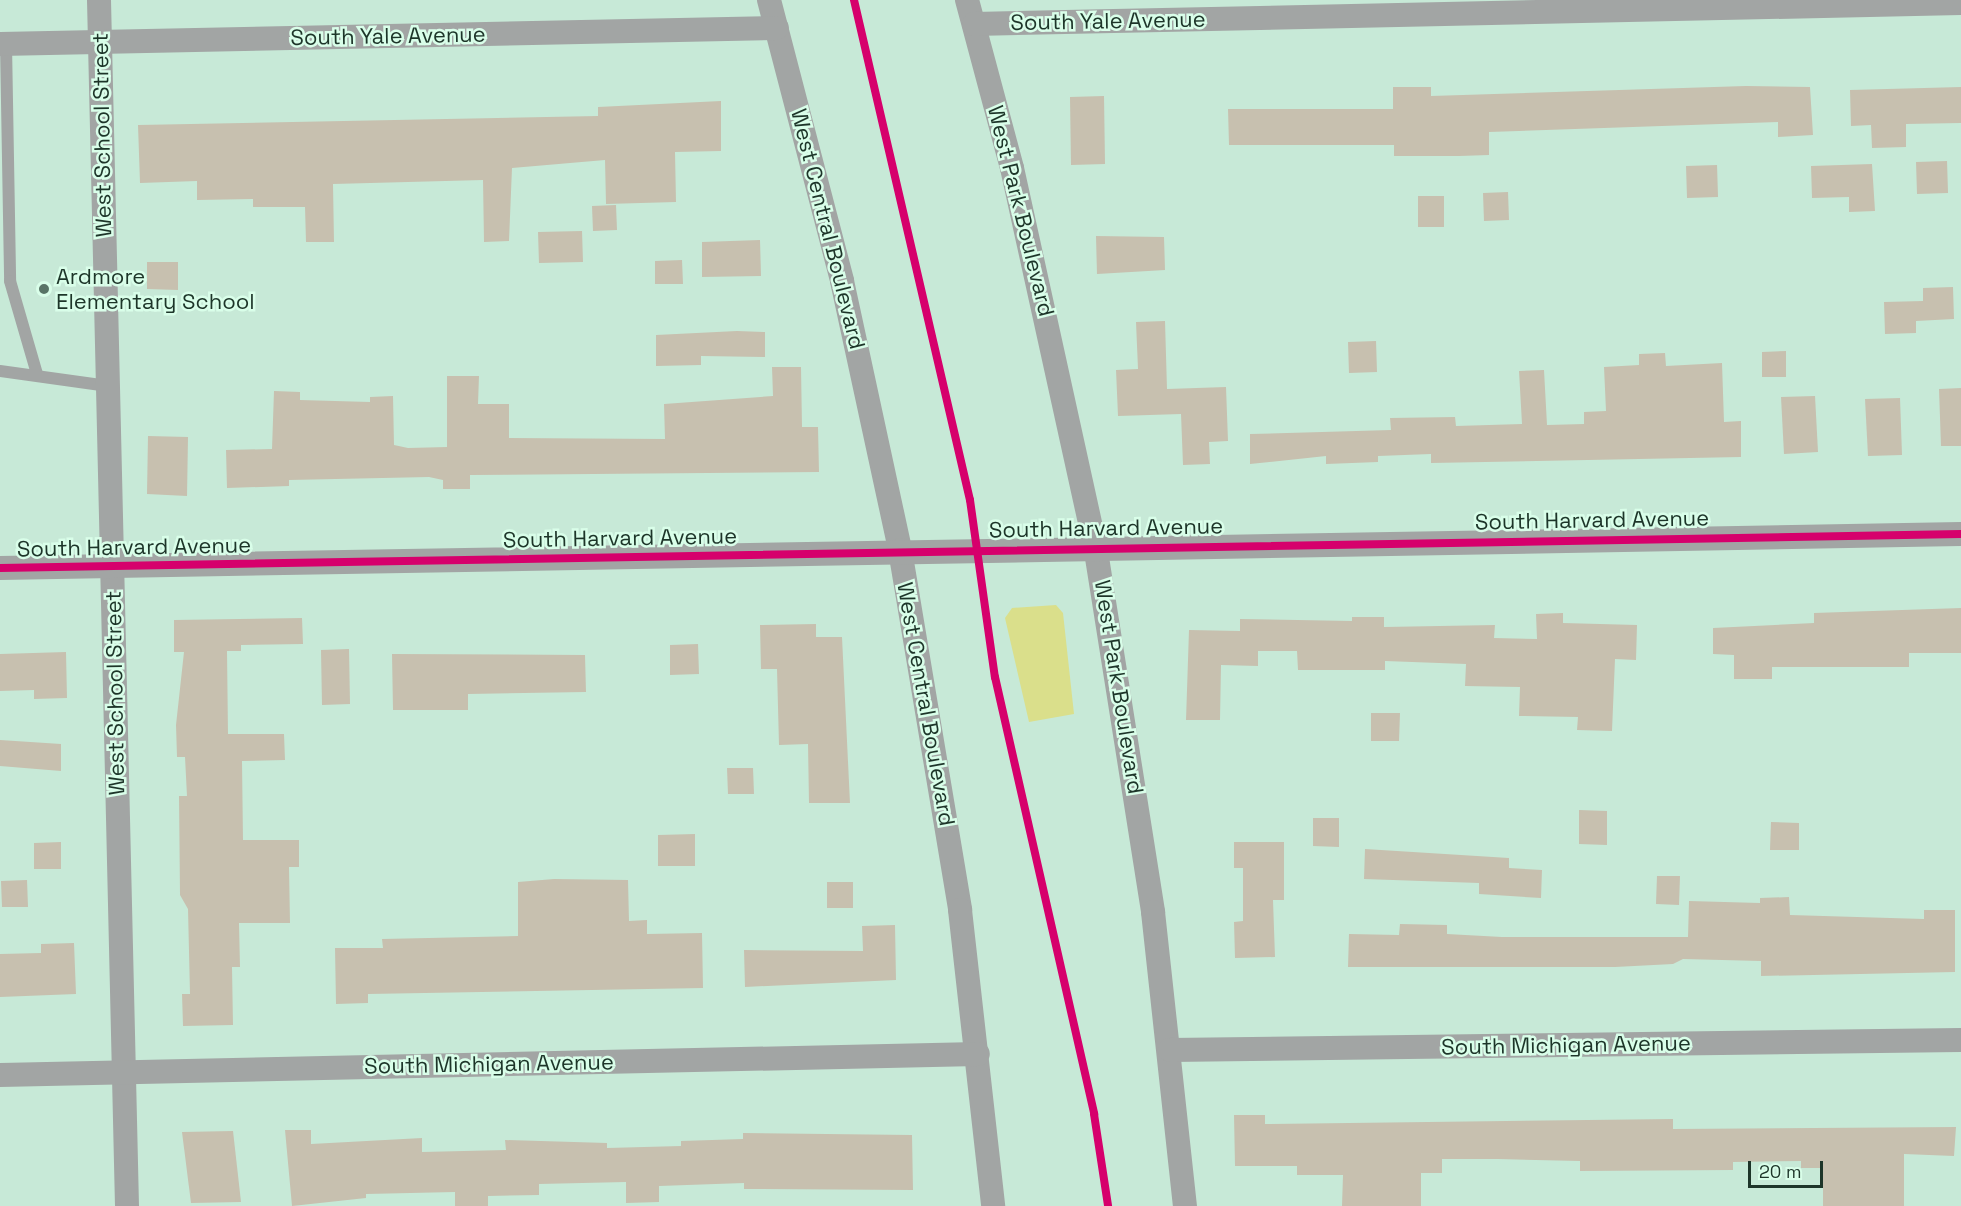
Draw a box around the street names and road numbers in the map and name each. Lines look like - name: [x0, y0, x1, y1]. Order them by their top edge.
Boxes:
- street label: South Yale Avenue: [1010, 6, 1206, 36]
- street label: South Yale Avenue: [290, 21, 486, 51]
- street label: West School Street: [87, 32, 117, 238]
- street label: West Park Boulevard: [982, 103, 1060, 319]
- street label: West Central Boulevard: [785, 106, 871, 352]
- street label: South Harvard Avenue: [1474, 505, 1710, 535]
- street label: South Harvard Avenue: [988, 513, 1224, 543]
- street label: South Harvard Avenue: [502, 523, 738, 553]
- street label: South Harvard Avenue: [16, 532, 252, 562]
- street label: West Park Boulevard: [1089, 578, 1149, 796]
- street label: West Central Boulevard: [892, 580, 960, 828]
- street label: West School Street: [100, 590, 130, 796]
- street label: South Michigan Avenue: [1441, 1030, 1691, 1060]
- street label: South Michigan Avenue: [364, 1049, 614, 1079]

